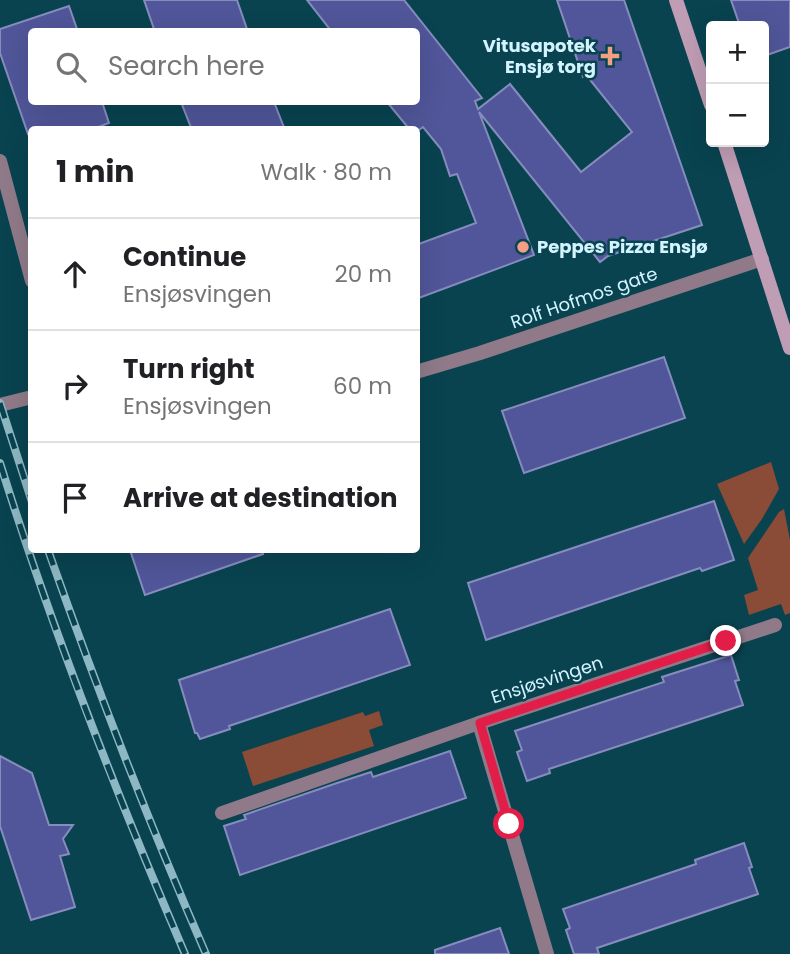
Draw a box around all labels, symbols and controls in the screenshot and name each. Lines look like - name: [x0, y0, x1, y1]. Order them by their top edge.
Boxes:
- map controls: [706, 21, 769, 147]
- button: +: [706, 21, 769, 84]
- search box: [28, 28, 420, 105]
- place label: Vitusapotek Ensjø torg: [483, 33, 597, 79]
- icon: search: [52, 48, 90, 86]
- text: Search here: [108, 48, 265, 84]
- marker: Vitusapotek Ensjø torg: [602, 48, 618, 64]
- button: −: [706, 84, 769, 147]
- text: 1 min: [56, 150, 134, 193]
- text: Walk · 80 m: [261, 156, 392, 188]
- place label: Peppes Pizza Ensjø: [537, 234, 708, 259]
- text: Continue: [123, 239, 246, 275]
- marker: Peppes Pizza Ensjø: [515, 239, 531, 255]
- icon: ahead: [56, 255, 94, 293]
- text: 20 m: [334, 258, 392, 290]
- street label: Rolf Hofmos gate: [507, 261, 661, 334]
- text: Ensjøsvingen: [123, 278, 272, 310]
- text: Turn right: [123, 351, 255, 387]
- icon: right: [56, 367, 94, 405]
- text: 60 m: [333, 370, 392, 402]
- text: Ensjøsvingen: [123, 390, 272, 422]
- icon: arrive: [56, 479, 94, 517]
- text: Arrive at destination: [123, 480, 398, 516]
- route end: [710, 625, 741, 656]
- street label: Ensjøsvingen: [488, 650, 606, 709]
- route start: [493, 808, 524, 839]

